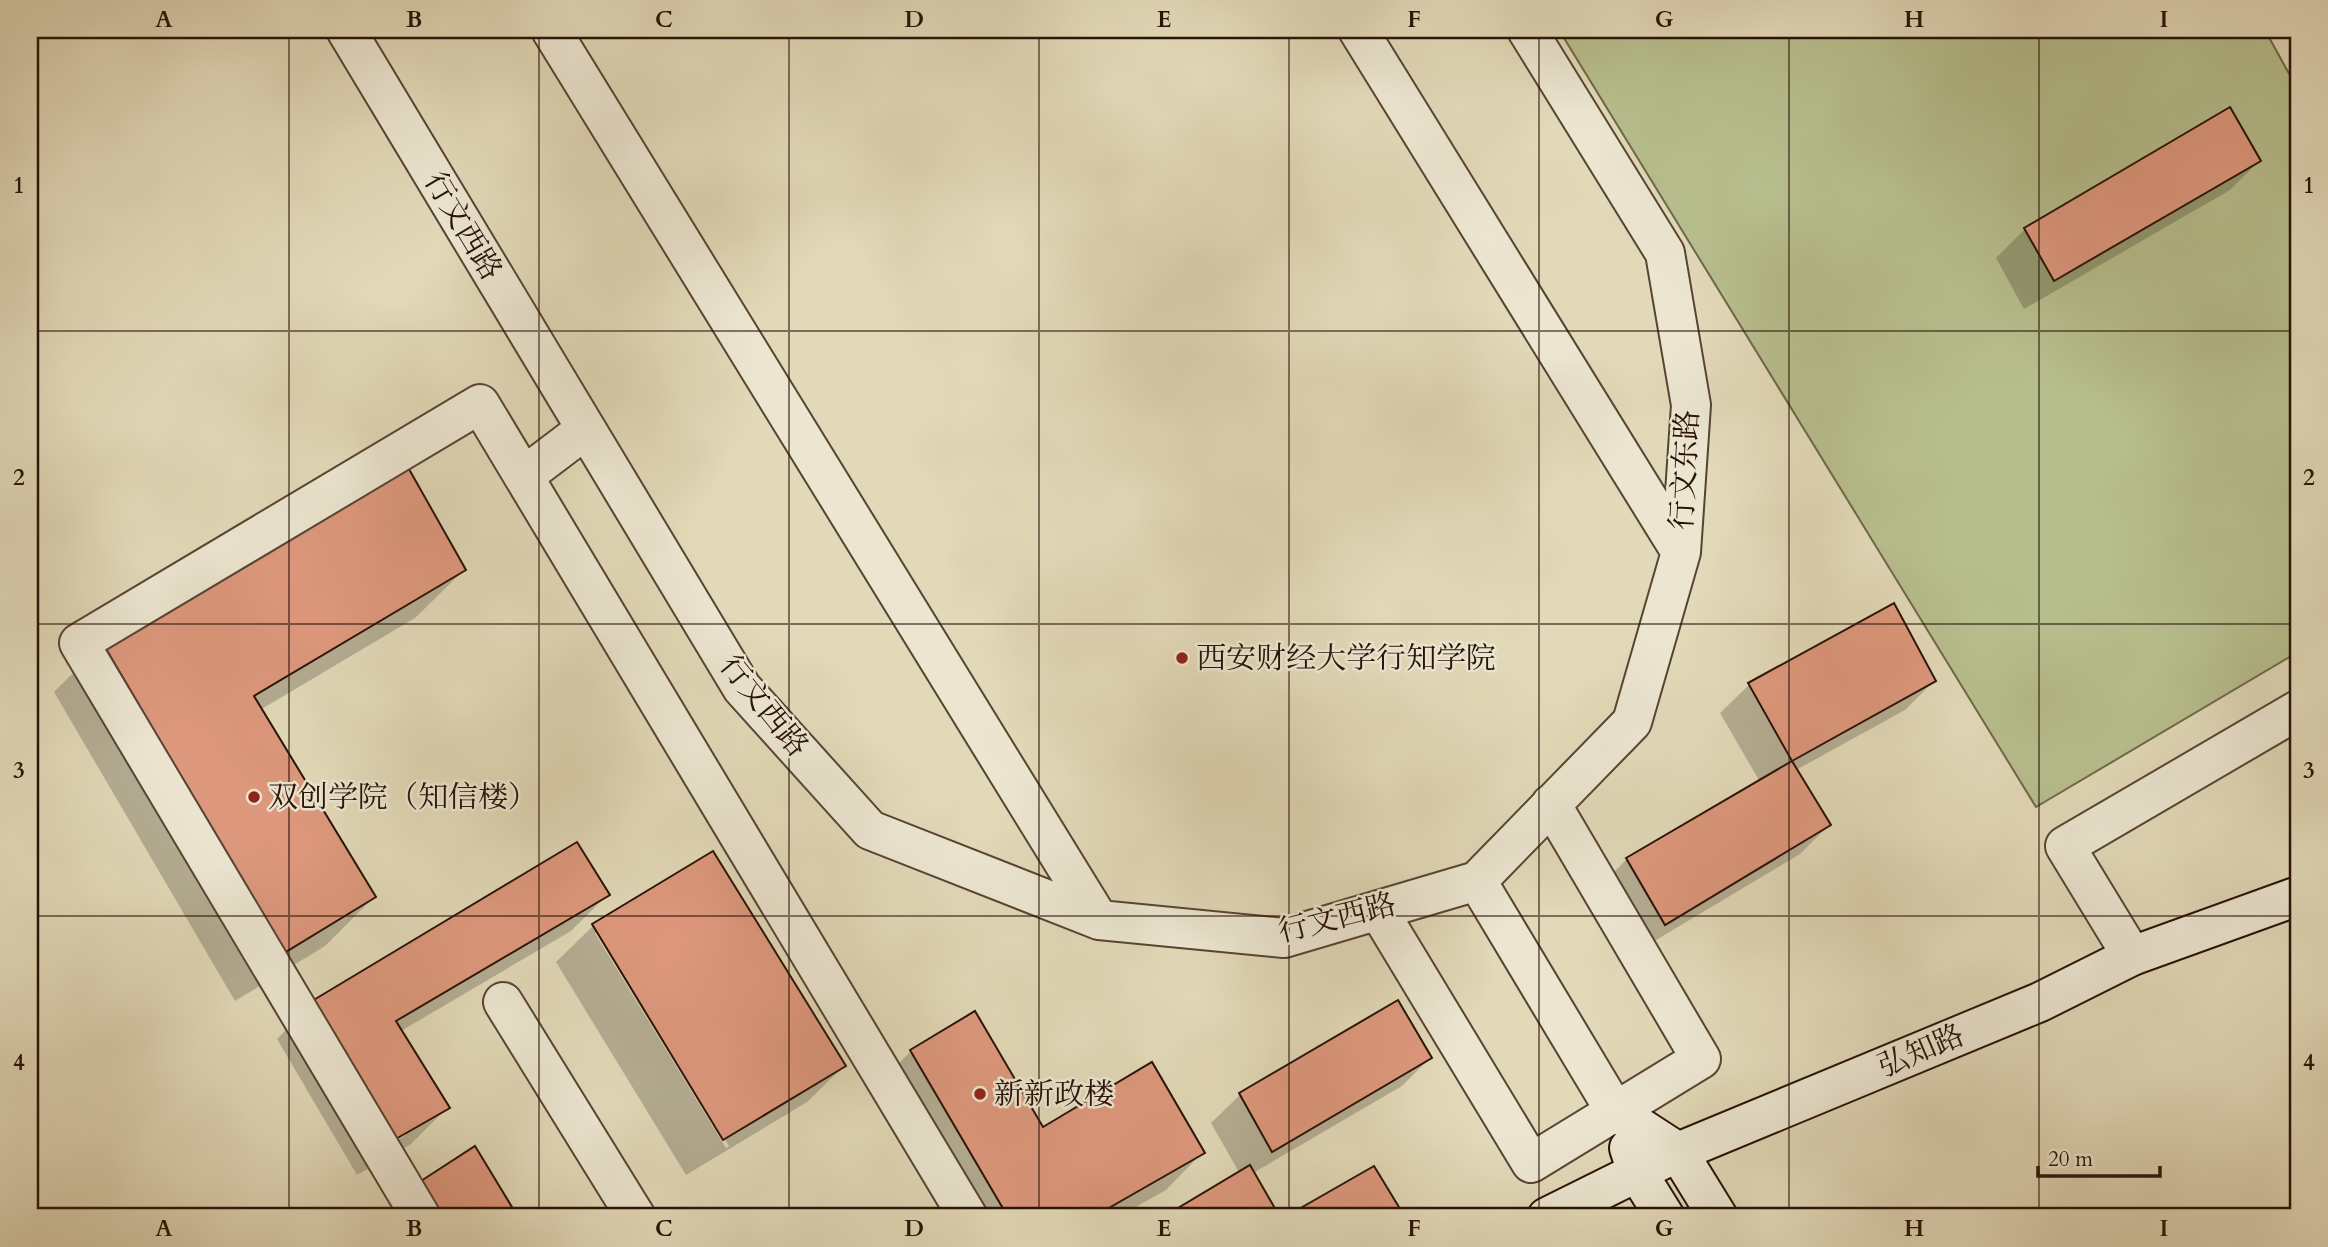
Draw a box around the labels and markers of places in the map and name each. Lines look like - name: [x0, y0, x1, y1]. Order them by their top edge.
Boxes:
- place label: 西安财经大学行知学院: [1196, 638, 1496, 679]
- marker: 西安财经大学行知学院: [1174, 650, 1190, 666]
- place label: 双创学院（知信楼）: [268, 777, 538, 818]
- marker: 双创学院（知信楼）: [246, 789, 262, 805]
- place label: 新新政楼: [994, 1074, 1114, 1115]
- marker: 新新政楼: [972, 1086, 988, 1102]

